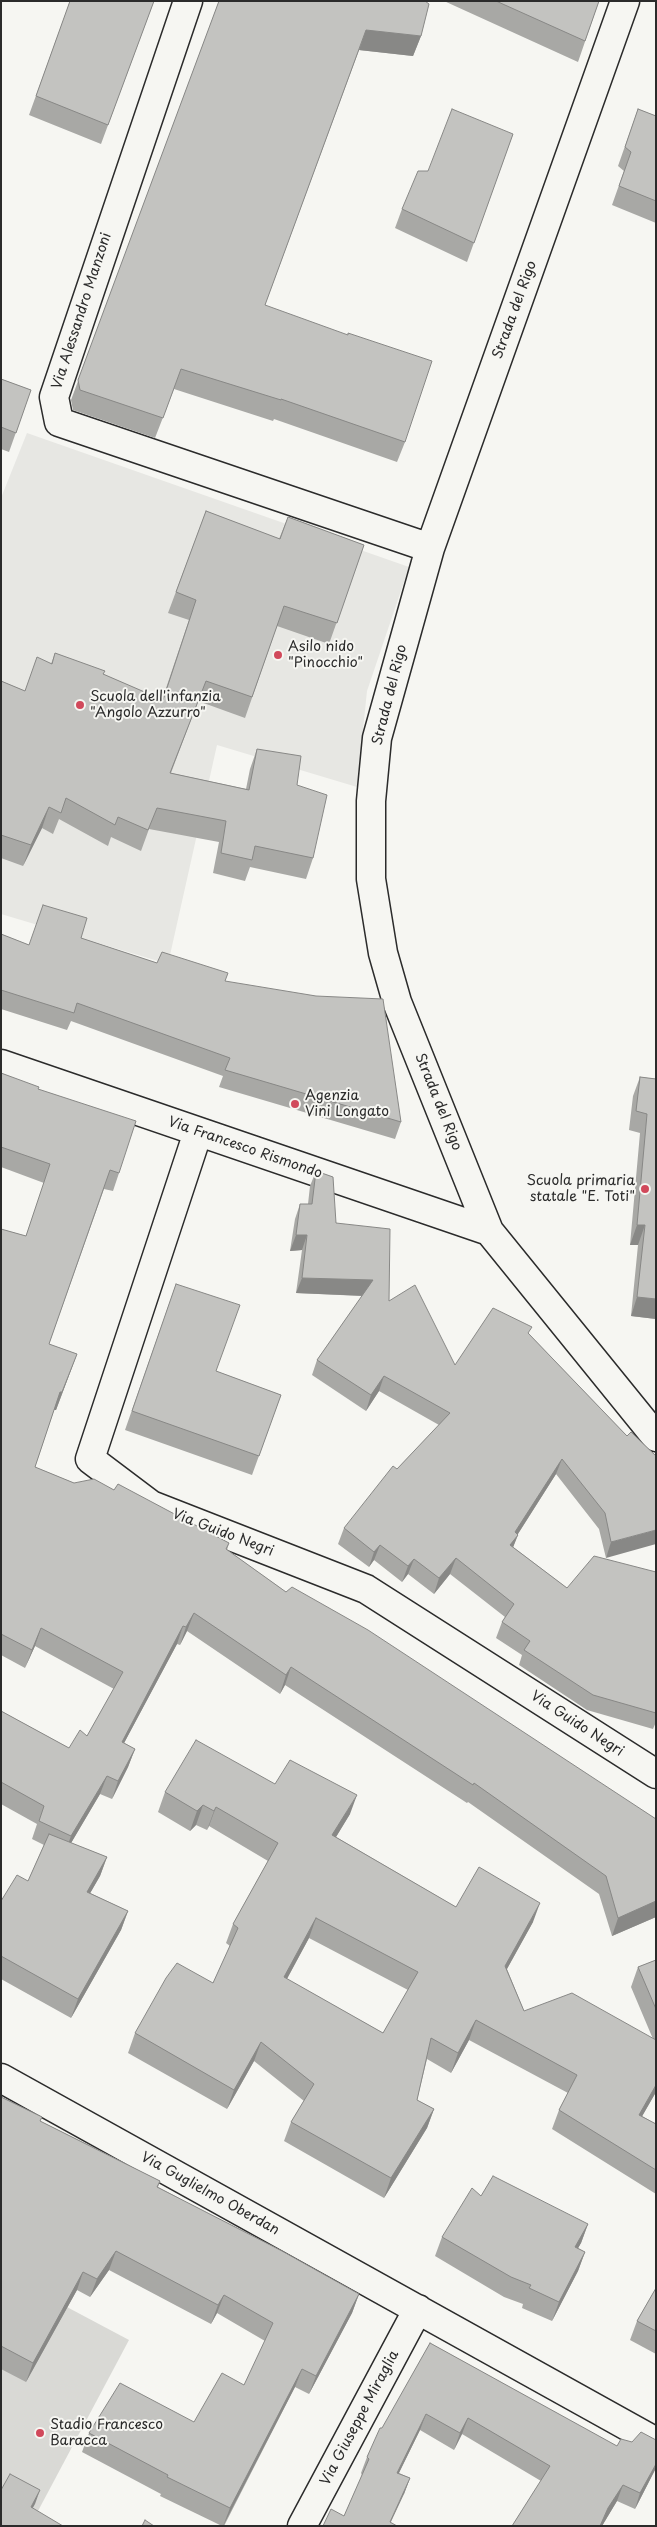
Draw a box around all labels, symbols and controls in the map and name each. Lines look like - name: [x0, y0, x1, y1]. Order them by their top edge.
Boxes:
- street label: Via Alessandro Manzoni: [49, 231, 115, 391]
- street label: Strada del Rigo: [489, 259, 541, 361]
- place label: Asilo nido "Pinocchio": [288, 639, 363, 672]
- street label: Strada del Rigo: [369, 643, 411, 747]
- marker: Asilo nido "Pinocchio": [272, 649, 284, 661]
- place label: Scuola dell'infanzia "Angolo Azzurro": [90, 689, 221, 722]
- marker: Scuola dell'infanzia "Angolo Azzurro": [74, 699, 86, 711]
- street label: Strada del Rigo: [411, 1051, 465, 1153]
- place label: Agenzia Vini Longato: [305, 1088, 389, 1120]
- marker: Agenzia Vini Longato: [289, 1098, 301, 1110]
- street label: Via Francesco Rismondo: [166, 1114, 324, 1182]
- place label: Scuola primaria statale "E. Toti": [527, 1173, 635, 1206]
- marker: Scuola primaria statale "E. Toti": [639, 1183, 651, 1195]
- street label: Via Guido Negri: [170, 1506, 276, 1560]
- street label: Via Guido Negri: [527, 1688, 627, 1760]
- street label: Via Guglielmo Oberdan: [138, 2149, 282, 2239]
- street label: Via Giuseppe Miraglia: [317, 2348, 403, 2488]
- place label: Stadio Francesco Baracca: [50, 2417, 163, 2450]
- marker: Stadio Francesco Baracca: [34, 2427, 46, 2439]

